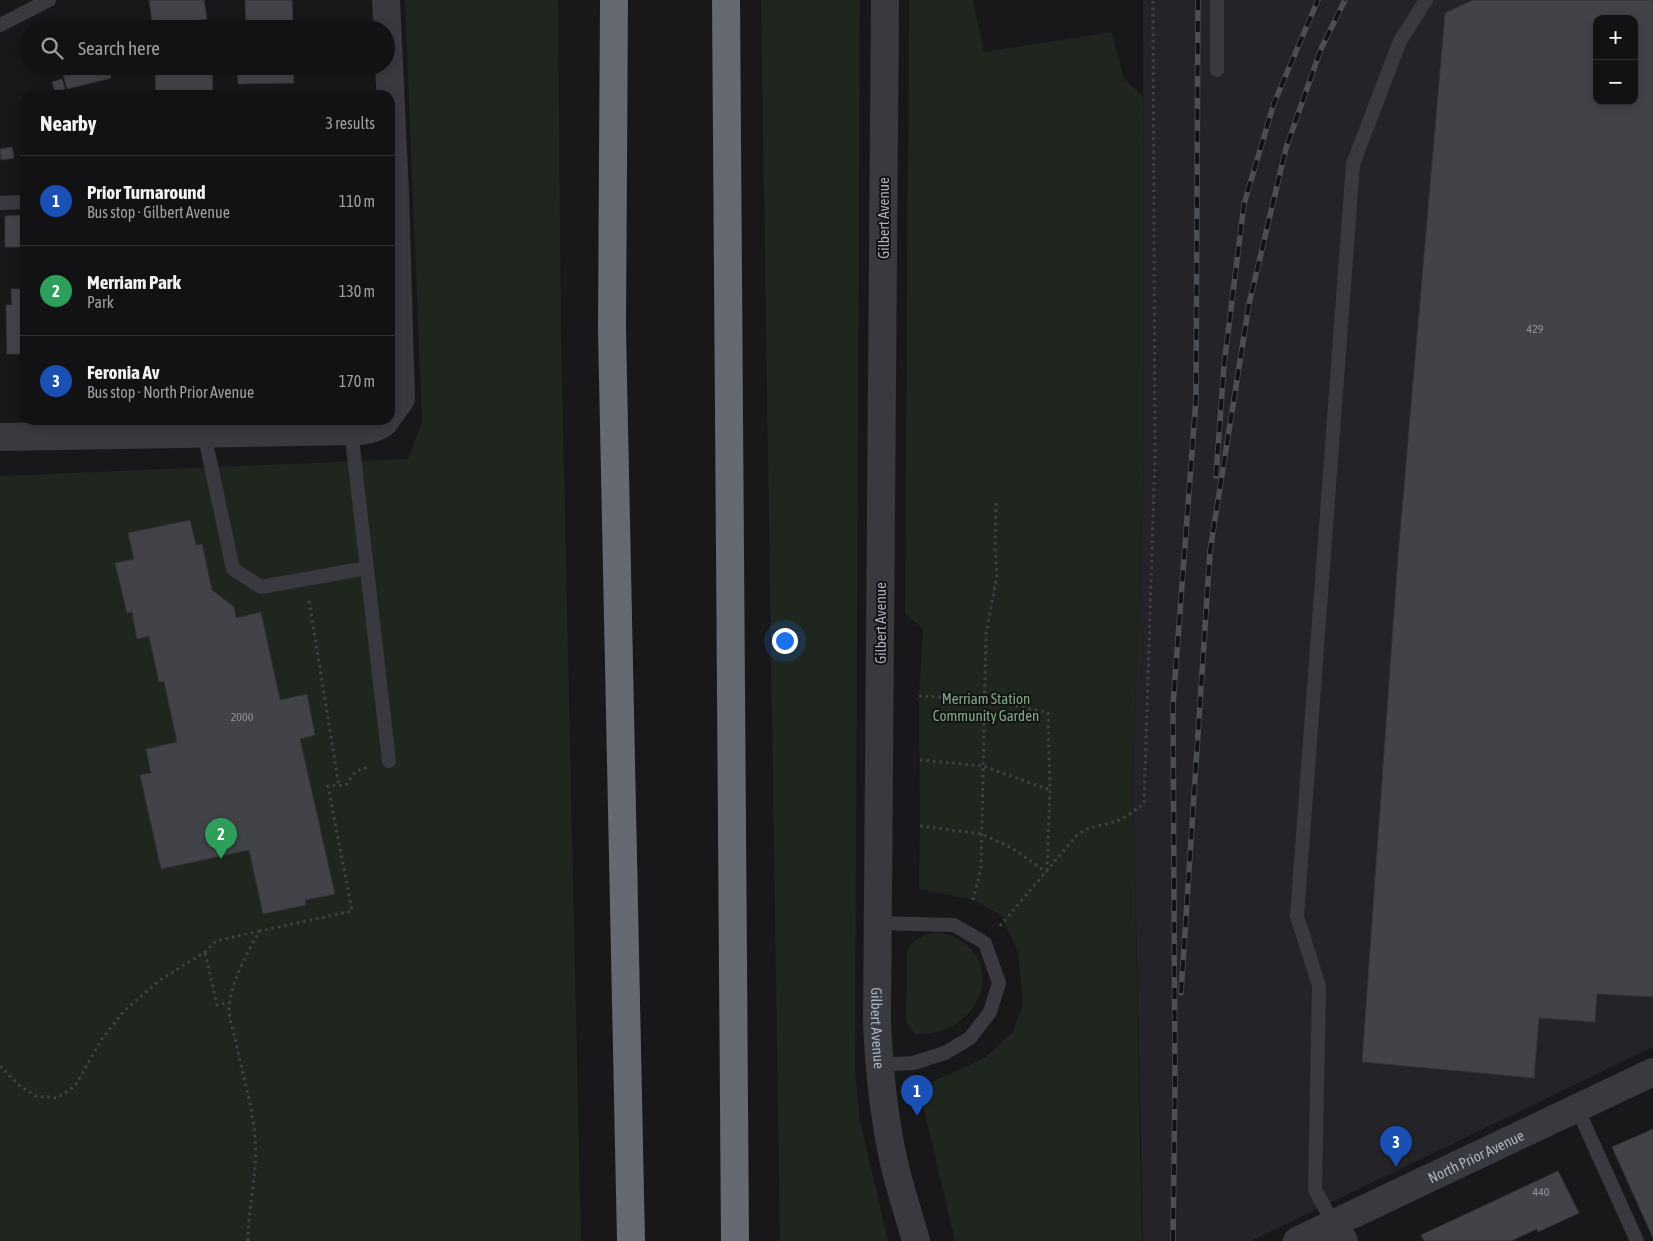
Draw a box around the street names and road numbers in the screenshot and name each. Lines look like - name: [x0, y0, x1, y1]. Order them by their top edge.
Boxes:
- street label: Gilbert Avenue: [875, 177, 892, 259]
- street label: Gilbert Avenue: [872, 582, 889, 664]
- street label: Gilbert Avenue: [868, 987, 888, 1070]
- street label: North Prior Avenue: [1425, 1126, 1527, 1186]

